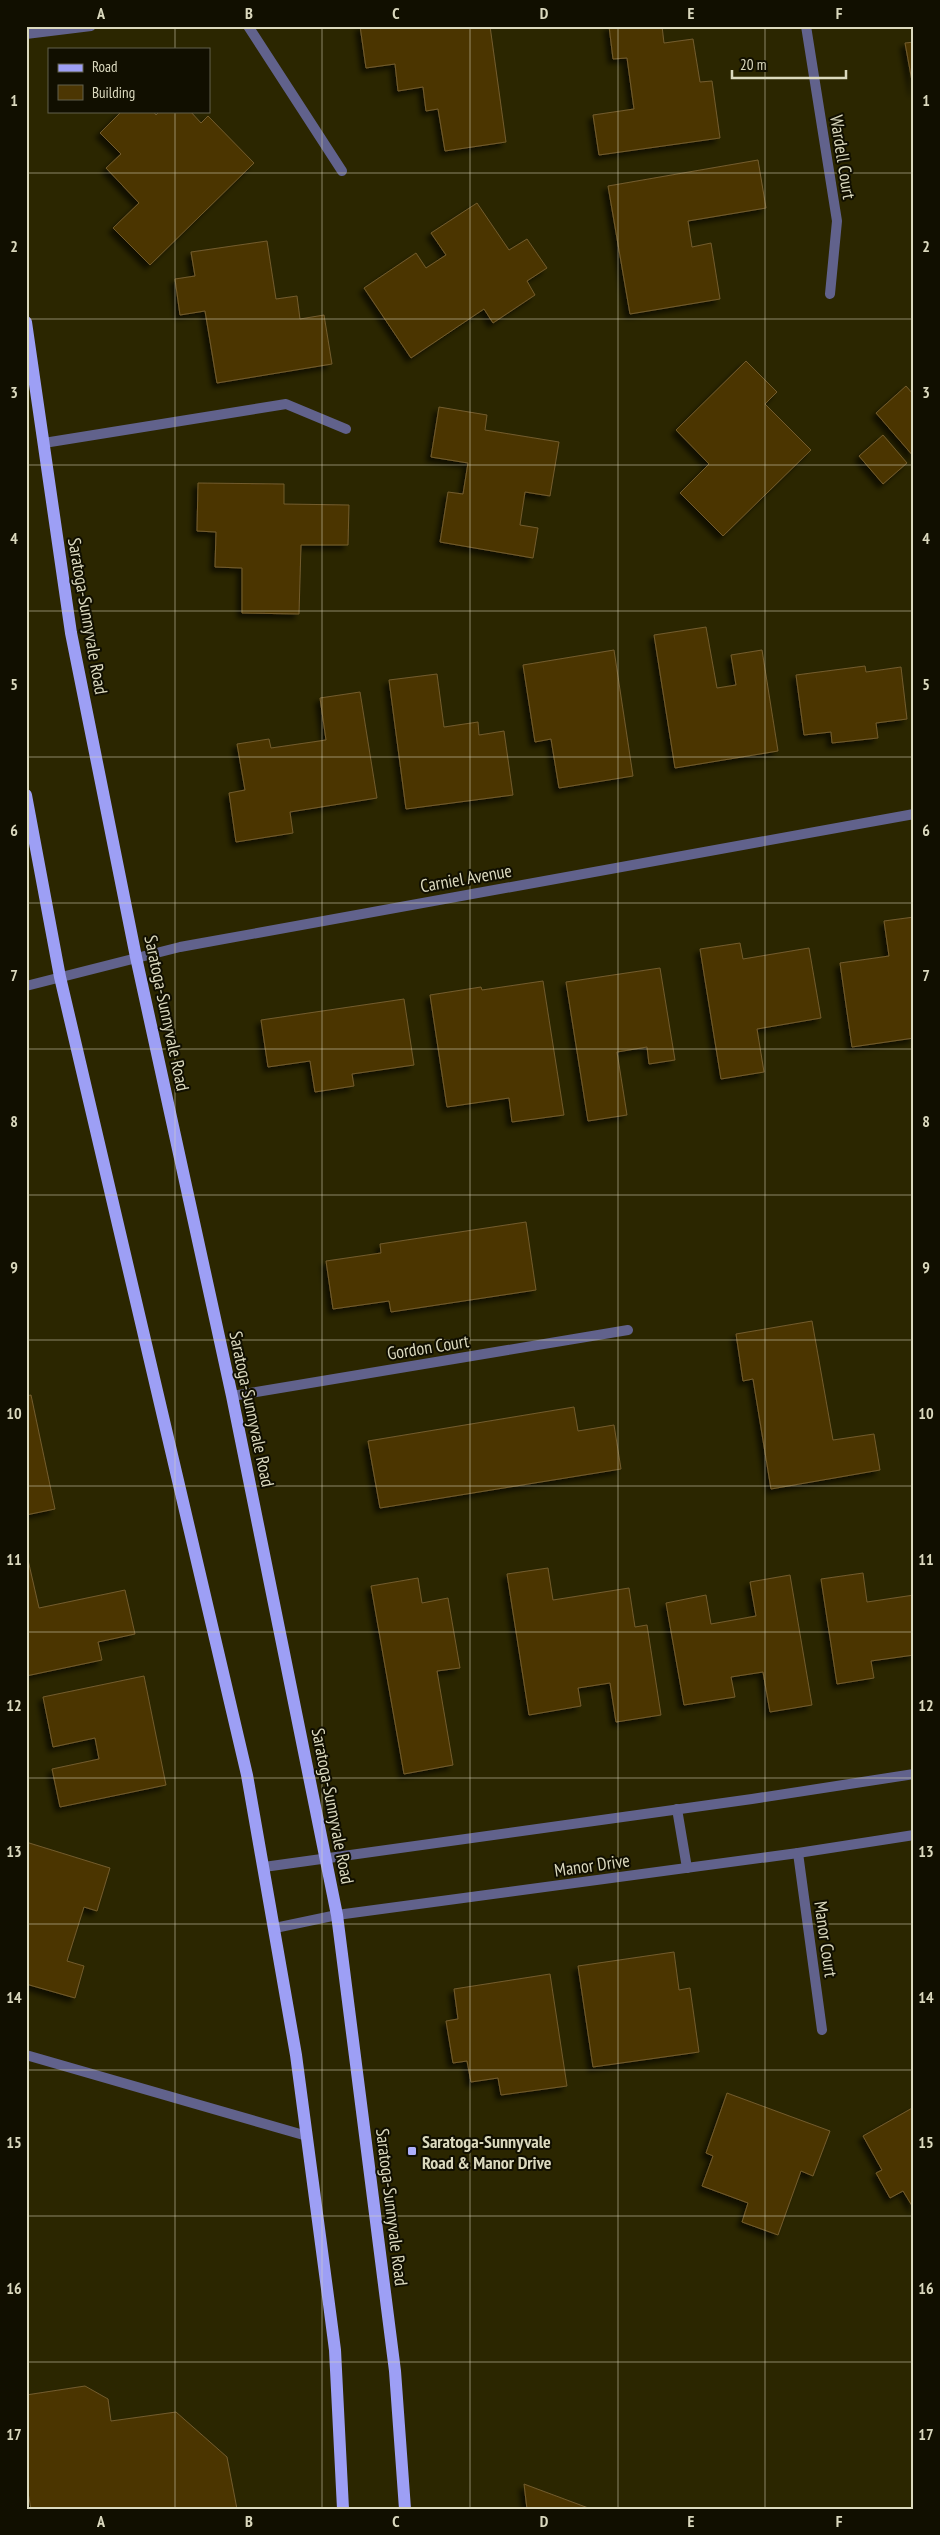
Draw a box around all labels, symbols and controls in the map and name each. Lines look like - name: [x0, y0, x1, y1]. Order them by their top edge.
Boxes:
- text: A: [96, 3, 106, 23]
- text: B: [245, 3, 253, 23]
- text: C: [392, 3, 400, 23]
- text: D: [540, 3, 549, 23]
- text: E: [688, 3, 695, 23]
- text: F: [836, 3, 843, 23]
- legend: [48, 48, 210, 112]
- scale bar: [732, 48, 846, 80]
- text: 20 m: [740, 55, 766, 74]
- text: Road: [92, 57, 118, 76]
- text: Building: [92, 83, 135, 102]
- text: 1: [10, 90, 18, 110]
- text: 1: [922, 90, 930, 110]
- street label: Wardell Court: [825, 113, 861, 201]
- text: 2: [10, 236, 18, 256]
- text: 2: [922, 236, 930, 256]
- text: 3: [10, 382, 18, 402]
- text: 3: [922, 382, 930, 402]
- text: 4: [10, 528, 18, 548]
- text: 4: [922, 528, 930, 548]
- street label: Saratoga-Sunnyvale Road: [63, 536, 113, 696]
- text: 5: [10, 674, 18, 694]
- text: 5: [922, 674, 930, 694]
- text: 6: [10, 820, 18, 840]
- text: 6: [922, 820, 930, 840]
- street label: Carniel Avenue: [418, 859, 514, 897]
- street label: Saratoga-Sunnyvale Road: [139, 933, 195, 1093]
- text: 7: [10, 965, 18, 985]
- text: 7: [922, 965, 930, 985]
- text: 8: [10, 1111, 18, 1131]
- text: 8: [922, 1111, 930, 1131]
- text: 9: [10, 1257, 18, 1277]
- text: 9: [922, 1257, 930, 1277]
- street label: Saratoga-Sunnyvale Road: [224, 1329, 280, 1489]
- street label: Gordon Court: [385, 1329, 471, 1365]
- text: 10: [6, 1403, 22, 1423]
- text: 10: [918, 1403, 934, 1423]
- text: 11: [6, 1549, 22, 1569]
- text: 11: [918, 1549, 934, 1569]
- text: 12: [6, 1695, 22, 1715]
- text: 12: [918, 1695, 934, 1715]
- street label: Saratoga-Sunnyvale Road: [307, 1726, 359, 1886]
- text: 13: [6, 1841, 22, 1861]
- text: 13: [918, 1841, 934, 1861]
- street label: Manor Drive: [553, 1848, 631, 1882]
- street label: Manor Court: [809, 1899, 843, 1979]
- text: 14: [6, 1987, 22, 2007]
- text: 14: [918, 1987, 934, 2007]
- street label: Saratoga-Sunnyvale Road: [371, 2127, 413, 2287]
- place label: Saratoga-Sunnyvale Road & Manor Drive: [422, 2130, 552, 2174]
- text: 15: [6, 2132, 22, 2152]
- text: 15: [918, 2132, 934, 2152]
- marker: Saratoga-Sunnyvale Road & Manor Drive: [406, 2145, 418, 2157]
- text: 16: [6, 2278, 22, 2298]
- text: 16: [918, 2278, 934, 2298]
- text: 17: [6, 2424, 22, 2444]
- text: 17: [918, 2424, 934, 2444]
- text: A: [96, 2511, 106, 2531]
- text: B: [245, 2511, 253, 2531]
- text: C: [392, 2511, 400, 2531]
- text: D: [540, 2511, 549, 2531]
- text: E: [688, 2511, 695, 2531]
- text: F: [836, 2511, 843, 2531]

